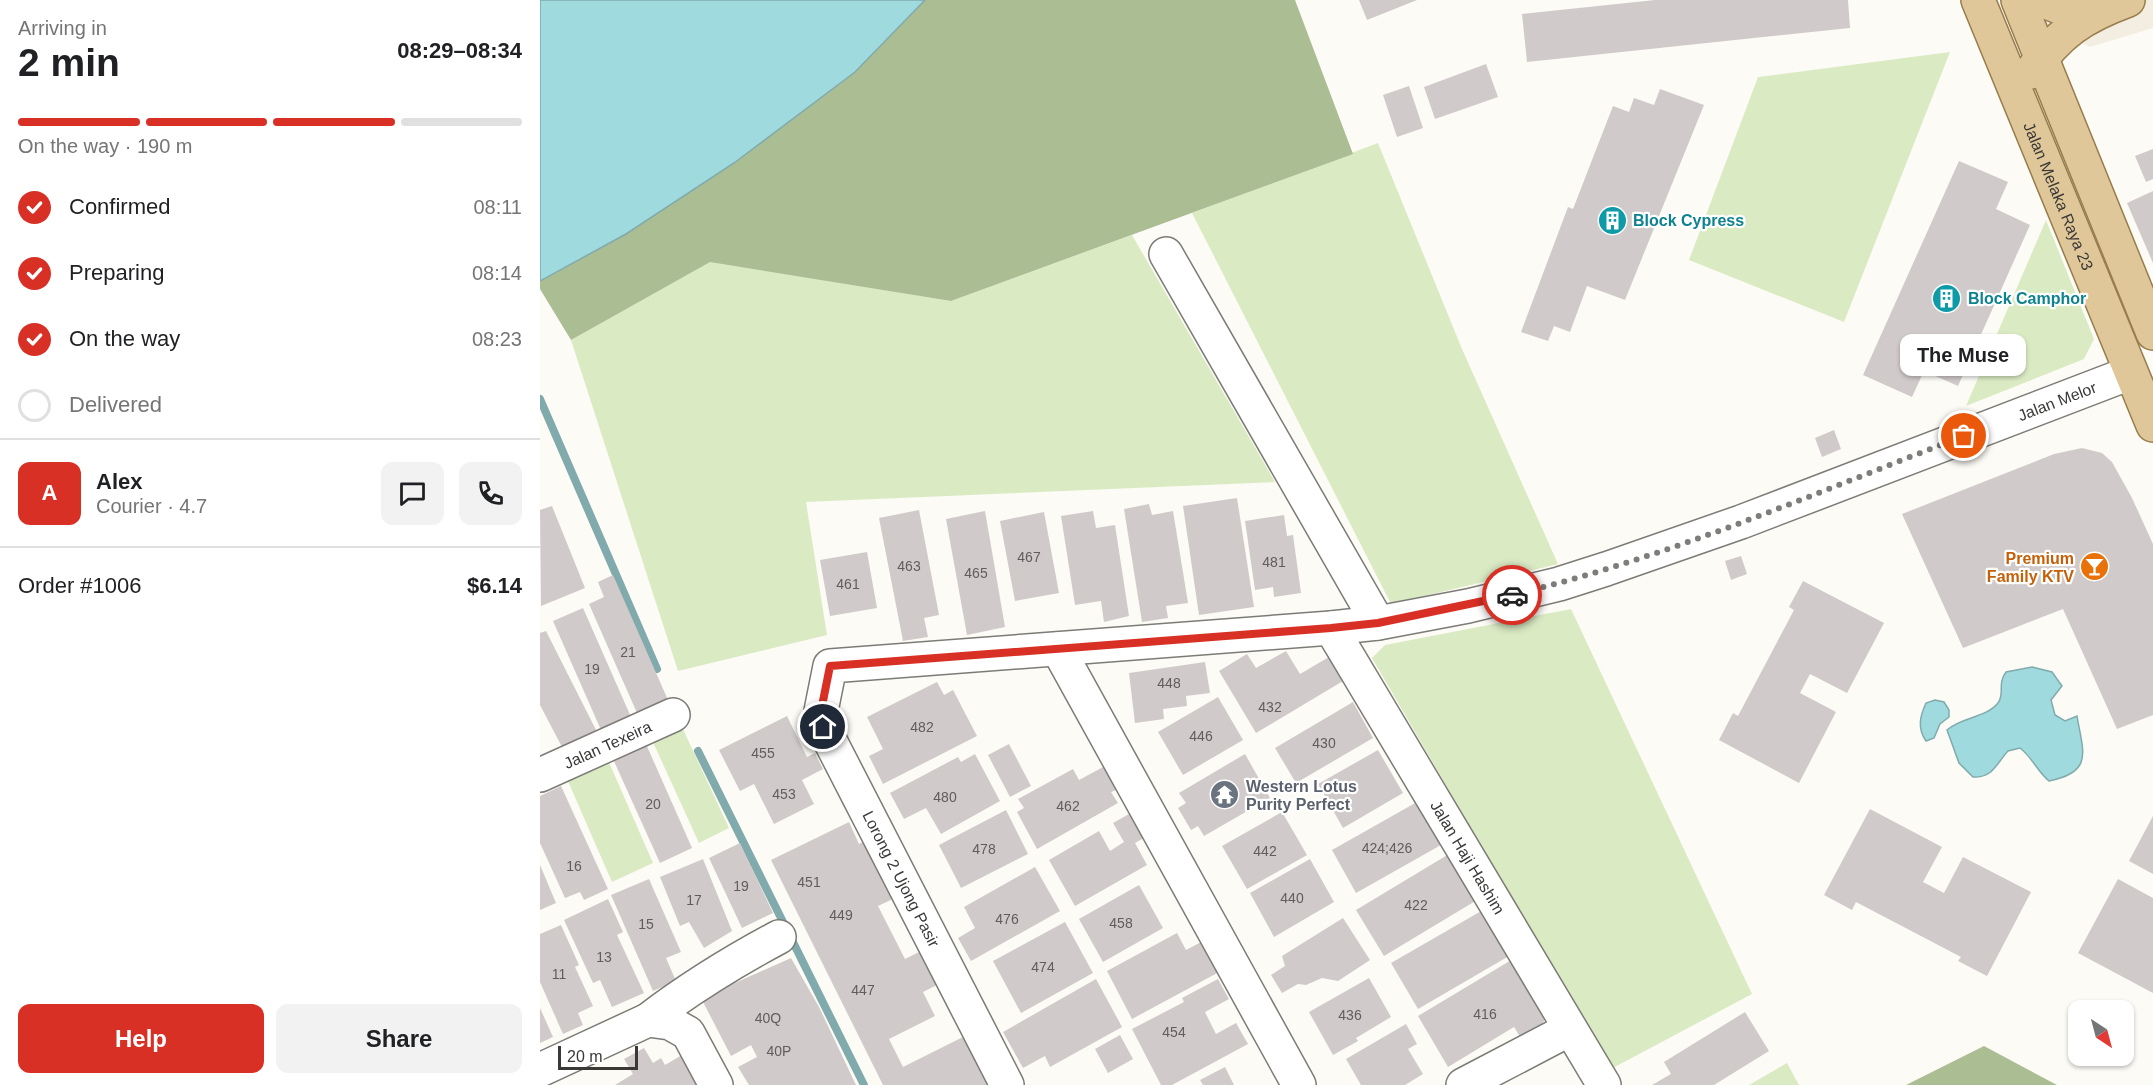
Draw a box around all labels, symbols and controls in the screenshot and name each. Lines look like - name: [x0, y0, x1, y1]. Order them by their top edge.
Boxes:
- text: Arriving in: [18, 17, 107, 39]
- text: 08:29–08:34: [397, 38, 522, 63]
- text: 2 min: [18, 41, 120, 84]
- street label: Jalan Melaka Raya 23: [2021, 120, 2097, 273]
- text: On the way · 190 m: [18, 135, 193, 157]
- icon: check: [18, 191, 51, 224]
- text: Confirmed: [69, 194, 170, 219]
- text: 08:11: [473, 196, 522, 218]
- building icon: Block Cypress: [1596, 204, 1628, 236]
- place label: Block Cypress: [1633, 212, 1744, 229]
- icon: check: [18, 257, 51, 290]
- text: Preparing: [69, 260, 164, 285]
- text: 08:14: [472, 262, 522, 284]
- building icon: Block Camphor: [1931, 282, 1963, 314]
- place label: Block Camphor: [1968, 290, 2086, 307]
- icon: check: [18, 323, 51, 356]
- text: On the way: [69, 326, 180, 351]
- text: 08:23: [472, 328, 522, 350]
- callout: The Muse: [1901, 334, 2027, 376]
- text: The Muse: [1917, 344, 2009, 366]
- street label: Jalan Melor: [2015, 378, 2099, 424]
- text: Delivered: [69, 392, 162, 417]
- pin: [1938, 410, 1989, 461]
- icon: bag: [1947, 419, 1980, 452]
- button: chat: [381, 462, 444, 525]
- button: phone: [459, 462, 522, 525]
- text: Alex: [96, 469, 142, 494]
- text: A: [42, 480, 57, 505]
- text: Courier · 4.7: [96, 495, 207, 517]
- house number: 467: [1017, 549, 1041, 565]
- place label: Premium Family KTV: [1987, 550, 2074, 585]
- bar icon: Premium Family KTV: [2079, 551, 2111, 583]
- house number: 481: [1262, 554, 1286, 570]
- house number: 463: [897, 558, 921, 574]
- house number: 465: [964, 565, 988, 581]
- courier: [1482, 565, 1542, 625]
- text: Order #1006: [18, 573, 142, 598]
- text: $6.14: [467, 573, 522, 598]
- house number: 461: [836, 576, 860, 592]
- icon: car: [1496, 579, 1529, 612]
- house number: 21: [620, 644, 636, 660]
- house number: 19: [584, 661, 600, 677]
- house number: 448: [1157, 675, 1181, 691]
- house number: 432: [1258, 699, 1282, 715]
- pin: [797, 701, 848, 752]
- icon: home: [806, 710, 839, 743]
- street label: Jalan Texeira: [561, 717, 654, 772]
- house number: 482: [910, 719, 934, 735]
- house number: 446: [1189, 728, 1213, 744]
- house number: 430: [1312, 735, 1336, 751]
- house number: 455: [751, 745, 775, 761]
- place label: Western Lotus Purity Perfect: [1246, 778, 1357, 813]
- temple icon: Western Lotus Purity Perfect: [1209, 779, 1241, 811]
- house number: 453: [772, 786, 796, 802]
- house number: 480: [933, 789, 957, 805]
- house number: 20: [645, 796, 661, 812]
- street label: Jalan Haji Hashim: [1428, 797, 1508, 917]
- house number: 462: [1056, 798, 1080, 814]
- street label: Lorong 2 Ujong Pasir: [859, 808, 943, 950]
- house number: 424;426: [1362, 840, 1413, 856]
- house number: 478: [972, 841, 996, 857]
- house number: 442: [1253, 843, 1277, 859]
- house number: 16: [566, 858, 582, 874]
- house number: 451: [797, 874, 821, 890]
- house number: 19: [733, 878, 749, 894]
- house number: 440: [1280, 890, 1304, 906]
- house number: 17: [686, 892, 702, 908]
- house number: 422: [1404, 897, 1428, 913]
- house number: 449: [829, 907, 853, 923]
- house number: 476: [995, 911, 1019, 927]
- house number: 458: [1109, 915, 1133, 931]
- house number: 15: [638, 916, 654, 932]
- house number: 13: [596, 949, 612, 965]
- house number: 474: [1031, 959, 1055, 975]
- house number: 11: [552, 966, 566, 982]
- house number: 447: [851, 982, 875, 998]
- north arrow: [2068, 1000, 2134, 1066]
- map controls: [2068, 1000, 2134, 1066]
- button: Help: [18, 1004, 264, 1073]
- button: Share: [276, 1004, 522, 1073]
- house number: 416: [1473, 1006, 1497, 1022]
- house number: 436: [1338, 1007, 1362, 1023]
- house number: 40Q: [755, 1010, 781, 1026]
- house number: 454: [1162, 1024, 1186, 1040]
- scale bar: [558, 1043, 638, 1070]
- house number: 40P: [767, 1043, 791, 1059]
- text: 20 m: [567, 1048, 603, 1065]

